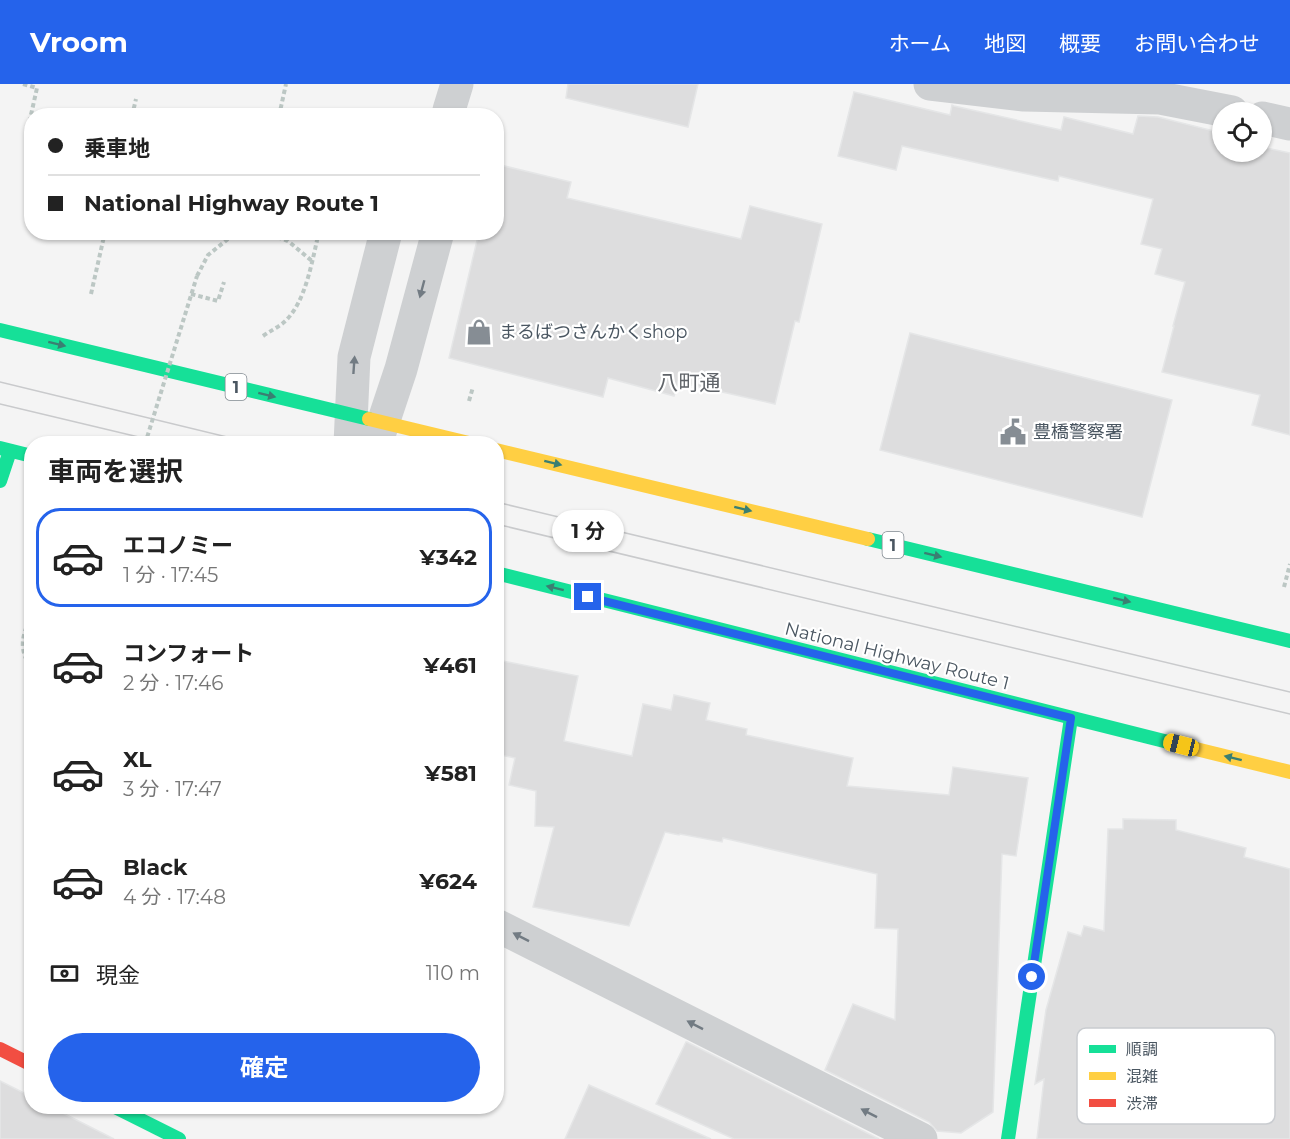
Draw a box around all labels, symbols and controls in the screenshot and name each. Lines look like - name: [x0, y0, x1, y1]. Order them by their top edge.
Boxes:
- text: Vroom: [30, 25, 128, 59]
- text: ホーム: [889, 31, 951, 56]
- text: 地図: [984, 31, 1026, 56]
- text: 概要: [1059, 31, 1101, 56]
- text: お問い合わせ: [1134, 31, 1260, 56]
- map controls: [1212, 102, 1272, 162]
- button: locate: [1212, 102, 1272, 162]
- text: 乗車地: [84, 135, 150, 162]
- text: National Highway Route 1: [84, 190, 379, 217]
- one-way arrow: [417, 280, 427, 298]
- shop icon: まるばつさんかくshop: [464, 317, 494, 347]
- place label: まるばつさんかくshop: [499, 321, 687, 343]
- one-way arrow: [48, 340, 66, 350]
- one-way arrow: [349, 355, 359, 374]
- district label: 八町通: [658, 370, 721, 395]
- road number: 1: [226, 374, 246, 400]
- one-way arrow: [258, 390, 276, 400]
- public building icon: 豊橋警察署: [998, 417, 1028, 447]
- place label: 豊橋警察署: [1033, 421, 1123, 443]
- text: 車両を選択: [48, 455, 183, 488]
- one-way arrow: [544, 459, 563, 469]
- one-way arrow: [734, 505, 752, 515]
- callout: 1 分: [552, 510, 624, 552]
- text: 1 分: [571, 519, 605, 543]
- icon: car: [51, 531, 105, 585]
- text: エコノミー: [123, 532, 233, 559]
- road number: 1: [882, 532, 904, 558]
- text: ¥342: [419, 544, 477, 571]
- one-way arrow: [923, 550, 942, 560]
- text: 1 分 · 17:45: [123, 563, 218, 587]
- one-way arrow: [546, 583, 564, 593]
- route end: [574, 583, 601, 610]
- one-way arrow: [1113, 596, 1131, 606]
- street label: National Highway Route 1: [783, 617, 1011, 695]
- icon: car: [51, 639, 105, 693]
- text: コンフォート: [123, 640, 254, 667]
- text: ¥461: [423, 652, 477, 679]
- text: 2 分 · 17:46: [123, 671, 223, 695]
- car: [1161, 732, 1201, 758]
- text: XL: [123, 746, 152, 773]
- icon: car: [51, 747, 105, 801]
- one-way arrow: [1224, 752, 1242, 762]
- text: ¥581: [425, 760, 477, 787]
- text: 3 分 · 17:47: [123, 777, 222, 801]
- text: Black: [123, 854, 187, 881]
- icon: car: [51, 855, 105, 909]
- text: ¥624: [419, 868, 477, 895]
- text: 4 分 · 17:48: [123, 885, 226, 909]
- one-way arrow: [512, 932, 529, 942]
- icon: cash: [48, 957, 81, 990]
- text: 110 m: [426, 961, 480, 985]
- text: 現金: [96, 962, 140, 989]
- route start: [1018, 963, 1045, 990]
- one-way arrow: [686, 1020, 703, 1030]
- legend: [1077, 1028, 1275, 1124]
- button: 確定: [48, 1033, 480, 1102]
- text: 順調: [1126, 1040, 1158, 1059]
- text: 混雑: [1126, 1067, 1158, 1086]
- text: 渋滞: [1126, 1094, 1158, 1113]
- one-way arrow: [860, 1108, 878, 1118]

